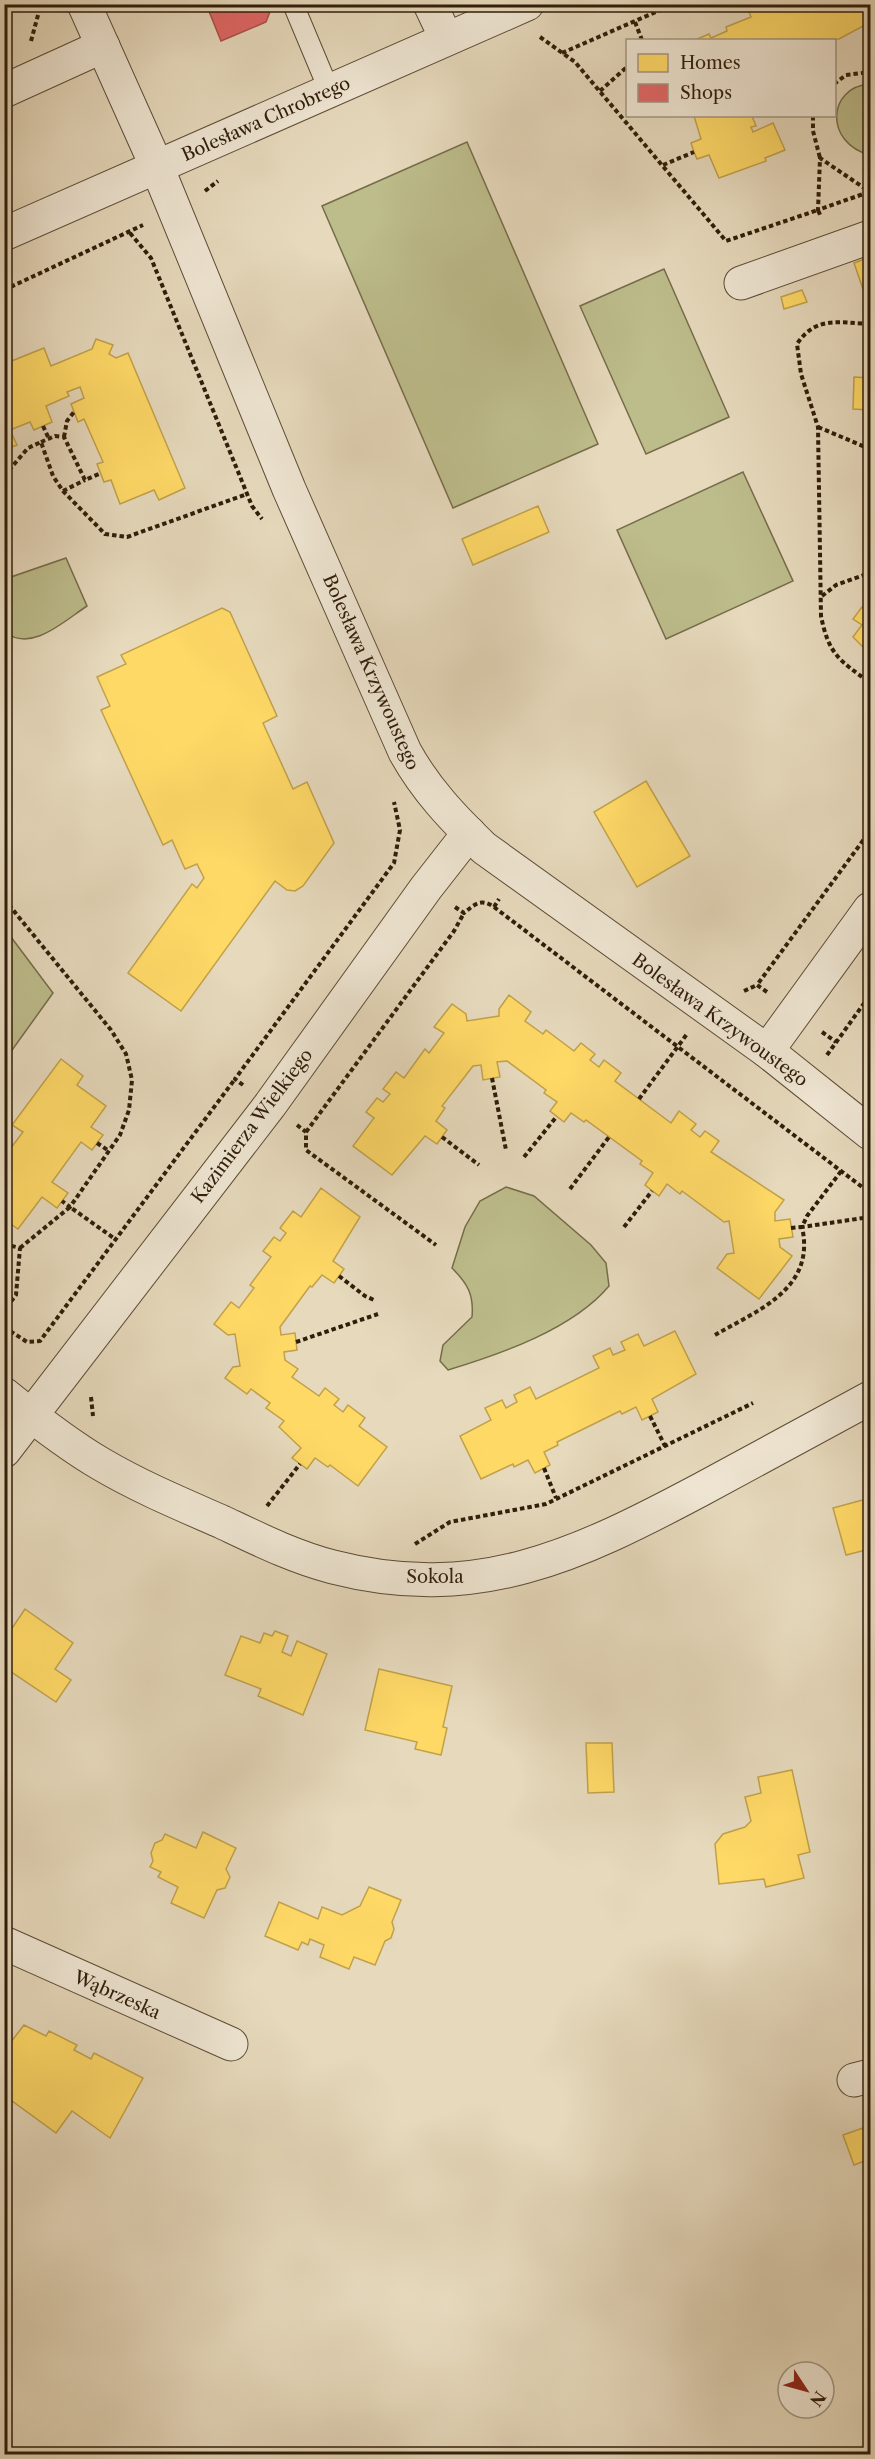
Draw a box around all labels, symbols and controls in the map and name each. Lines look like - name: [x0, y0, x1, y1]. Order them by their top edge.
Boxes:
- legend: [626, 39, 836, 117]
- text: Homes: [680, 52, 741, 74]
- street label: Bolesława Chrobrego: [178, 72, 354, 166]
- text: Shops: [680, 82, 732, 104]
- street label: Bolesława Krzywoustego: [318, 571, 424, 773]
- street label: Bolesława Krzywoustego: [628, 949, 812, 1091]
- street label: Kazimierza Wielkiego: [187, 1044, 317, 1208]
- street label: Sokola: [406, 1566, 464, 1588]
- street label: Wąbrzeska: [69, 1966, 164, 2024]
- north arrow: [776, 2360, 836, 2420]
- text: N: [806, 2387, 830, 2410]

